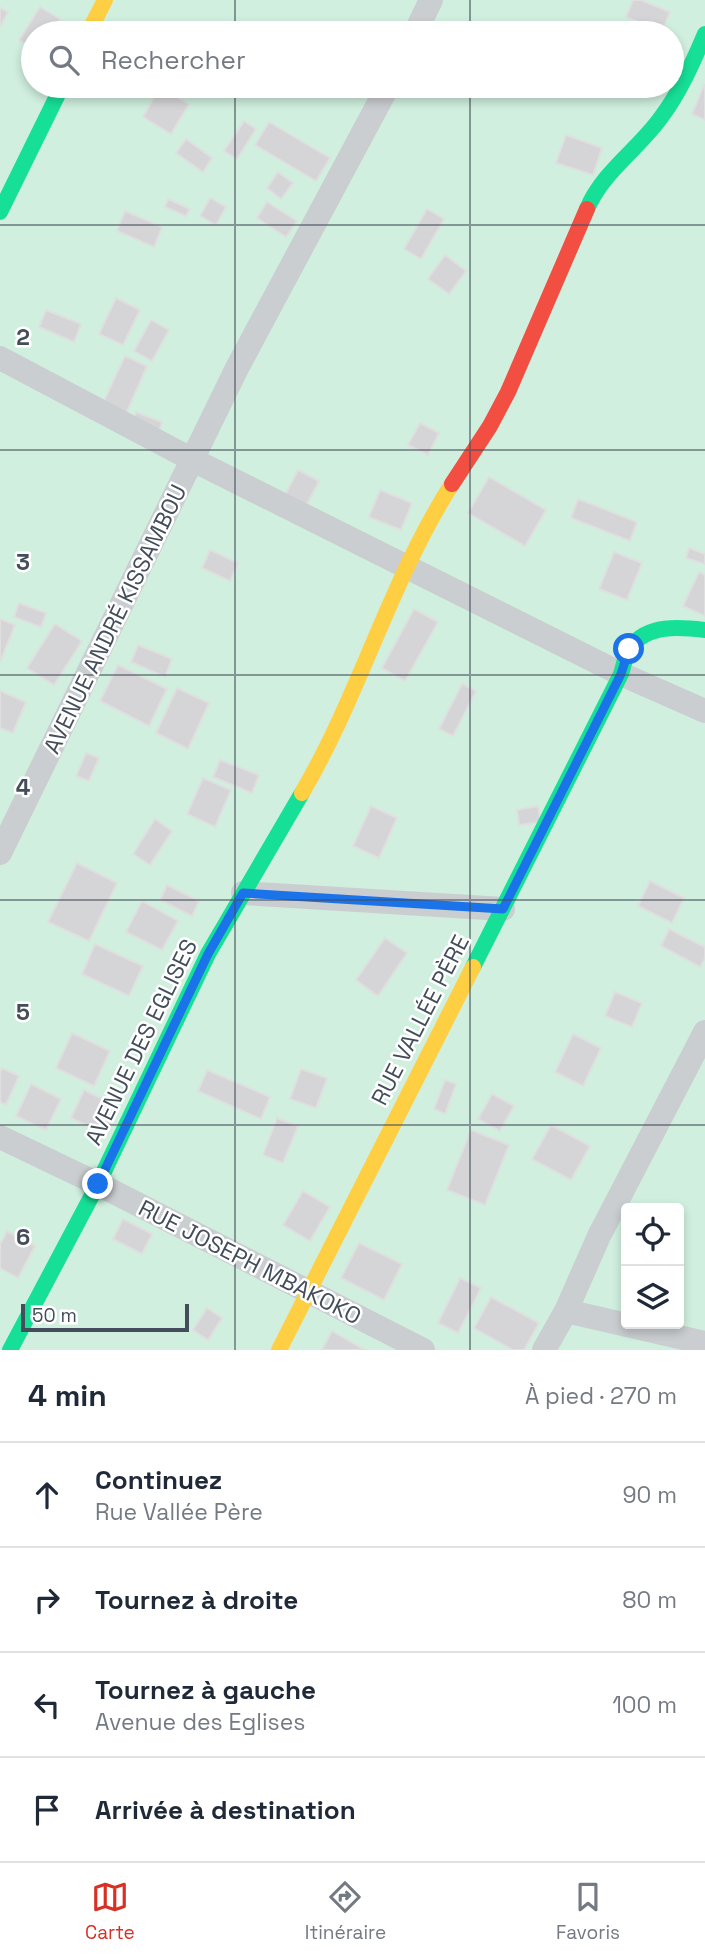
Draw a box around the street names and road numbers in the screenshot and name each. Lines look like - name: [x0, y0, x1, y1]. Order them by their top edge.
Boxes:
- street label: AVENUE ANDRÉ KISSAMBOU: [37, 479, 193, 759]
- street label: RUE VALLÉE PÈRE: [364, 930, 476, 1110]
- street label: AVENUE DES EGLISES: [78, 934, 204, 1150]
- street label: RUE JOSEPH MBAKOKO: [133, 1193, 367, 1331]

